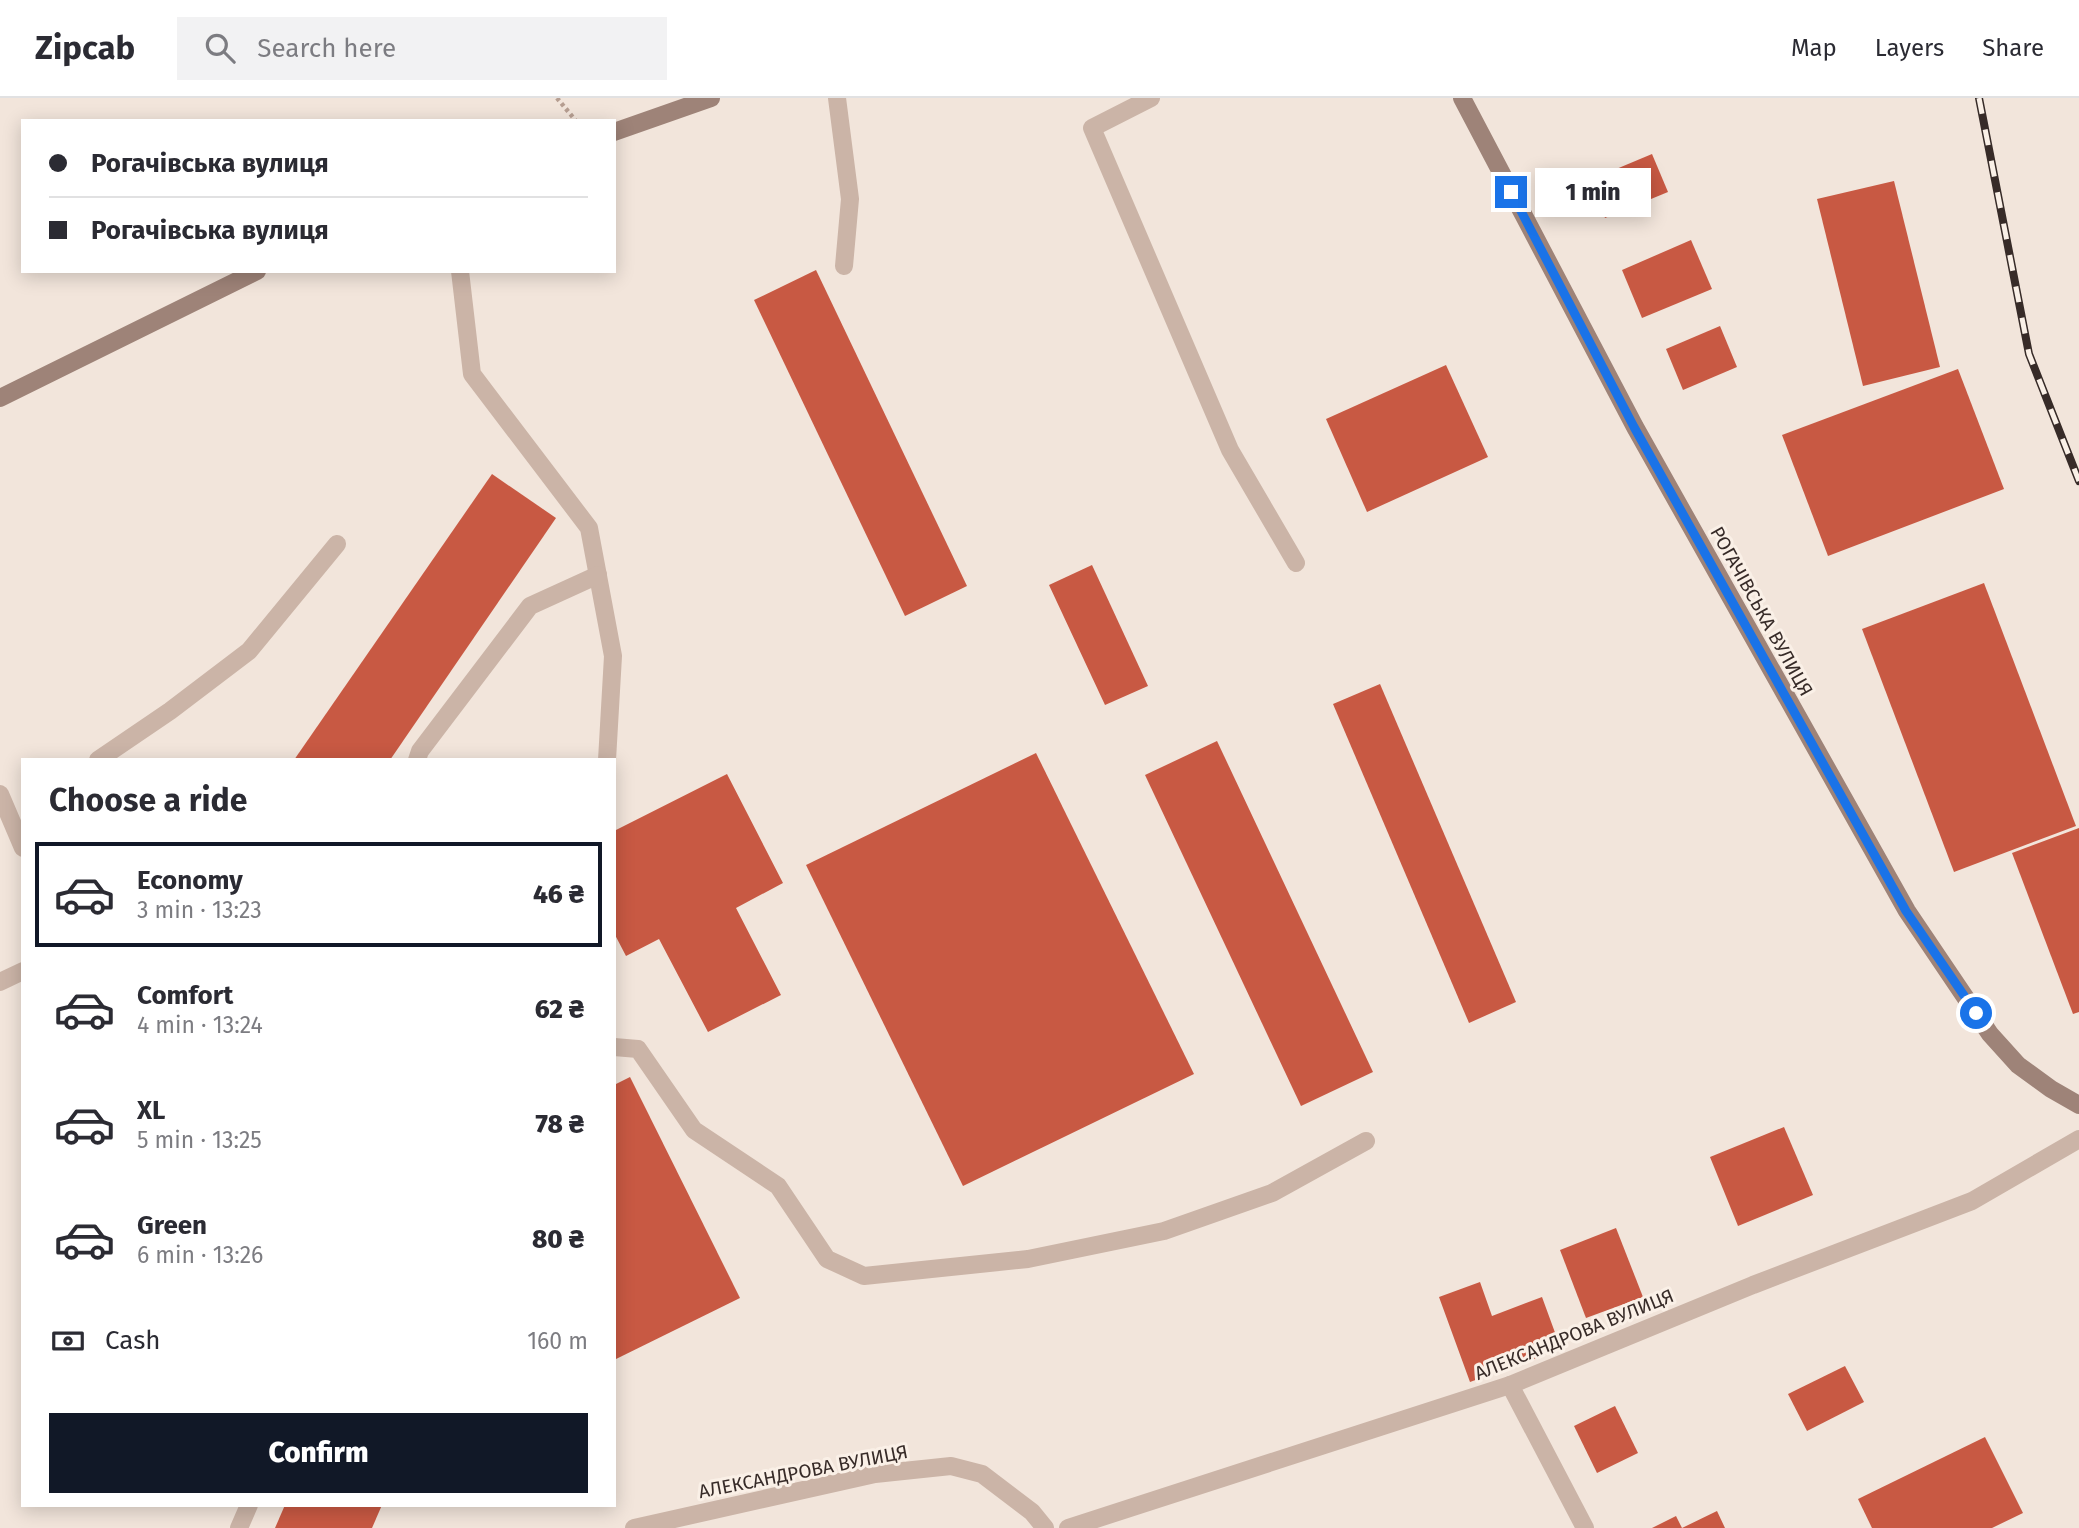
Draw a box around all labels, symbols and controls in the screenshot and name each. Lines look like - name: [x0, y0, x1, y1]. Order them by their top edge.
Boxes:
- search box: [177, 17, 667, 80]
- text: Zipcab: [35, 28, 135, 68]
- icon: search: [201, 29, 239, 67]
- text: Search here: [257, 33, 396, 64]
- text: Map: [1791, 34, 1837, 62]
- text: Layers: [1875, 34, 1944, 62]
- text: Share: [1982, 34, 2044, 62]
- text: Рогачівська вулиця: [91, 148, 329, 179]
- callout: 1 min: [1536, 168, 1651, 217]
- route end: [1495, 176, 1527, 208]
- text: 1 min: [1565, 178, 1621, 206]
- text: Рогачівська вулиця: [91, 215, 329, 246]
- street label: РОГАЧІВСЬКА ВУЛИЦЯ: [1705, 522, 1818, 700]
- text: Choose a ride: [49, 781, 247, 819]
- icon: car: [53, 863, 116, 926]
- text: Economy: [137, 865, 243, 896]
- text: 46 ₴: [533, 879, 584, 910]
- text: 3 min · 13:23: [137, 896, 262, 924]
- icon: car: [53, 978, 116, 1041]
- text: Comfort: [137, 980, 233, 1011]
- text: 62 ₴: [535, 994, 584, 1025]
- route start: [1960, 997, 1992, 1029]
- text: 4 min · 13:24: [137, 1011, 263, 1039]
- icon: car: [53, 1093, 116, 1156]
- text: XL: [137, 1095, 165, 1126]
- text: 78 ₴: [536, 1109, 584, 1140]
- text: 5 min · 13:25: [137, 1126, 262, 1154]
- icon: car: [53, 1208, 116, 1271]
- text: Green: [137, 1210, 207, 1241]
- text: 80 ₴: [532, 1224, 584, 1255]
- text: 6 min · 13:26: [137, 1241, 263, 1269]
- street label: АЛЕКСАНДРОВА ВУЛИЦЯ: [1471, 1284, 1677, 1385]
- icon: cash: [49, 1322, 87, 1360]
- text: Cash: [105, 1325, 161, 1356]
- text: 160 m: [527, 1327, 588, 1355]
- button: Confirm: [49, 1413, 588, 1493]
- street label: АЛЕКСАНДРОВА ВУЛИЦЯ: [697, 1440, 910, 1503]

